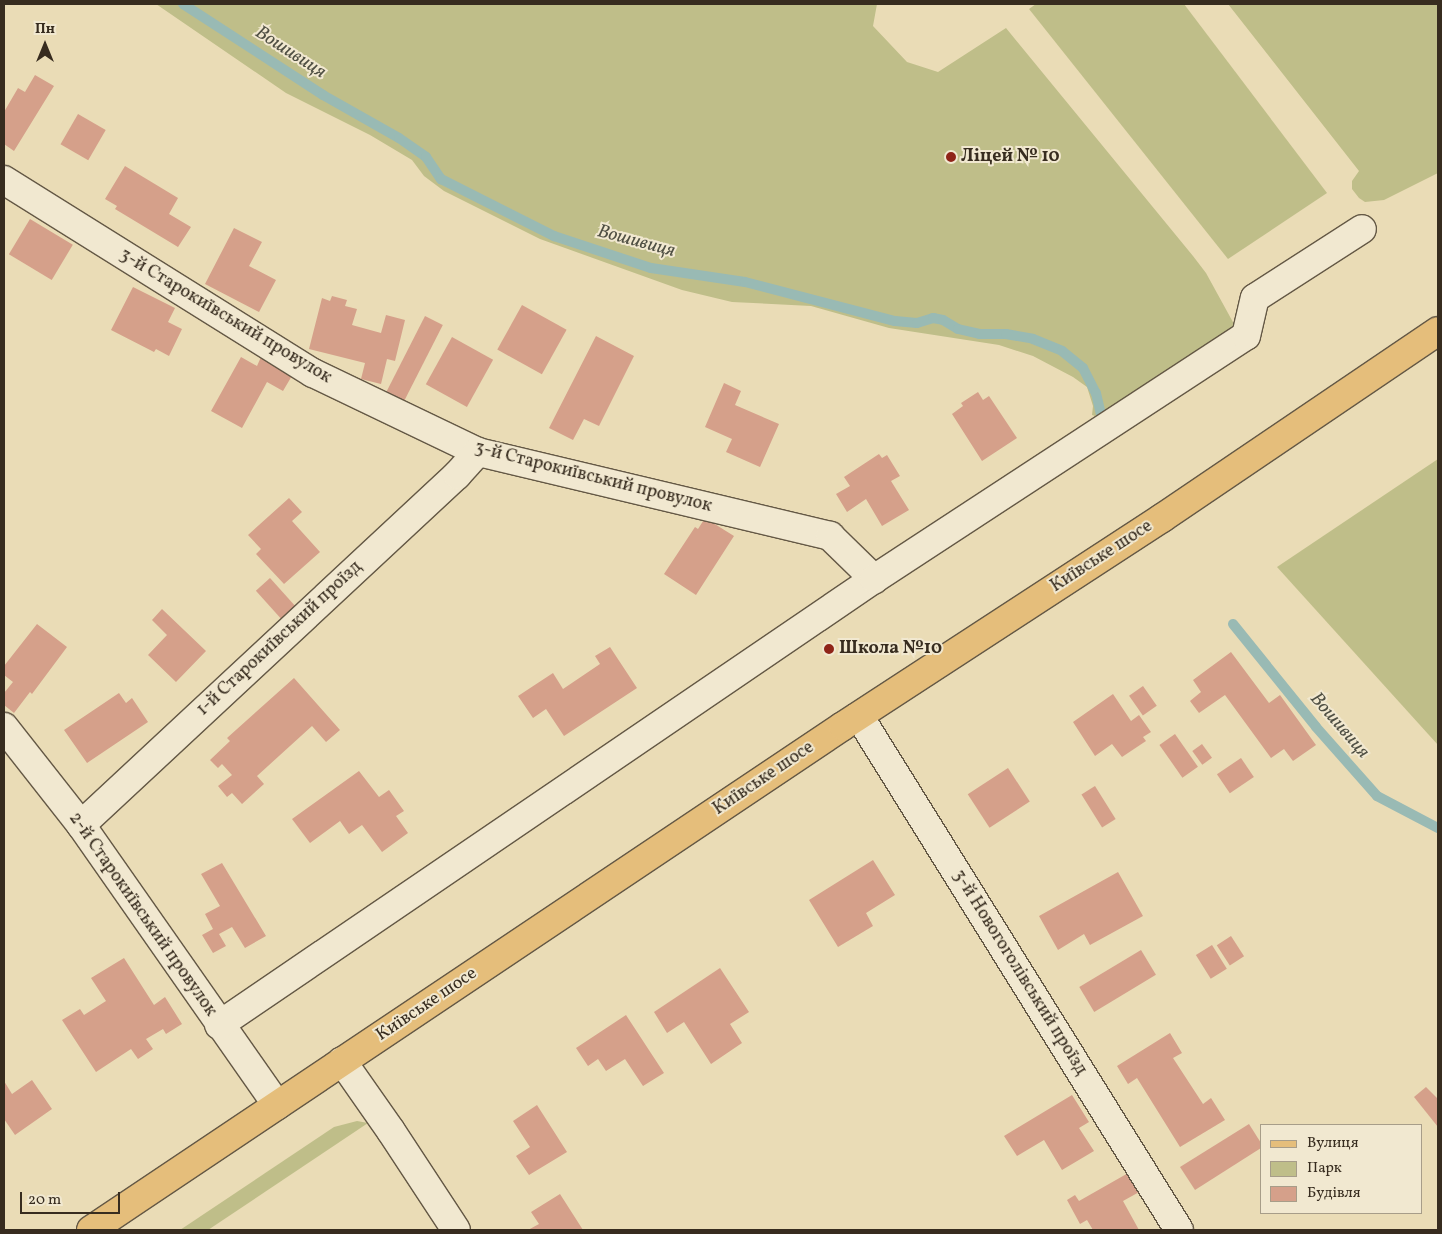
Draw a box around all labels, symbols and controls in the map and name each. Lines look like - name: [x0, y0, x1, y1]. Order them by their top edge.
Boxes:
- north arrow: [20, 20, 70, 70]
- text: Пн: [35, 20, 55, 39]
- water label: Вошивиця: [250, 22, 330, 84]
- place label: Ліцей № 10: [961, 146, 1060, 168]
- marker: Ліцей № 10: [945, 151, 957, 163]
- water label: Вошивиця: [595, 221, 677, 263]
- street label: 3-й Старокиївський провулок: [115, 245, 335, 389]
- street label: 3-й Старокиївський провулок: [472, 438, 714, 518]
- street label: Київське шосе: [1047, 516, 1157, 598]
- street label: 1-й Старокиївський проїзд: [193, 557, 367, 721]
- place label: Школа №10: [839, 638, 942, 660]
- marker: Школа №10: [823, 643, 835, 655]
- water label: Вошивиця: [1304, 688, 1374, 764]
- street label: Київське шосе: [709, 737, 819, 821]
- street label: 2-й Старокиївський провулок: [63, 809, 221, 1021]
- street label: 3-й Новогоголівський проїзд: [947, 866, 1091, 1080]
- street label: Київське шосе: [372, 963, 482, 1047]
- legend: [1260, 1124, 1422, 1214]
- text: Вулиця: [1307, 1133, 1358, 1154]
- text: Парк: [1307, 1158, 1342, 1179]
- scale bar: [22, 1182, 122, 1214]
- text: Будівля: [1307, 1183, 1361, 1204]
- text: 20 m: [28, 1190, 61, 1211]

